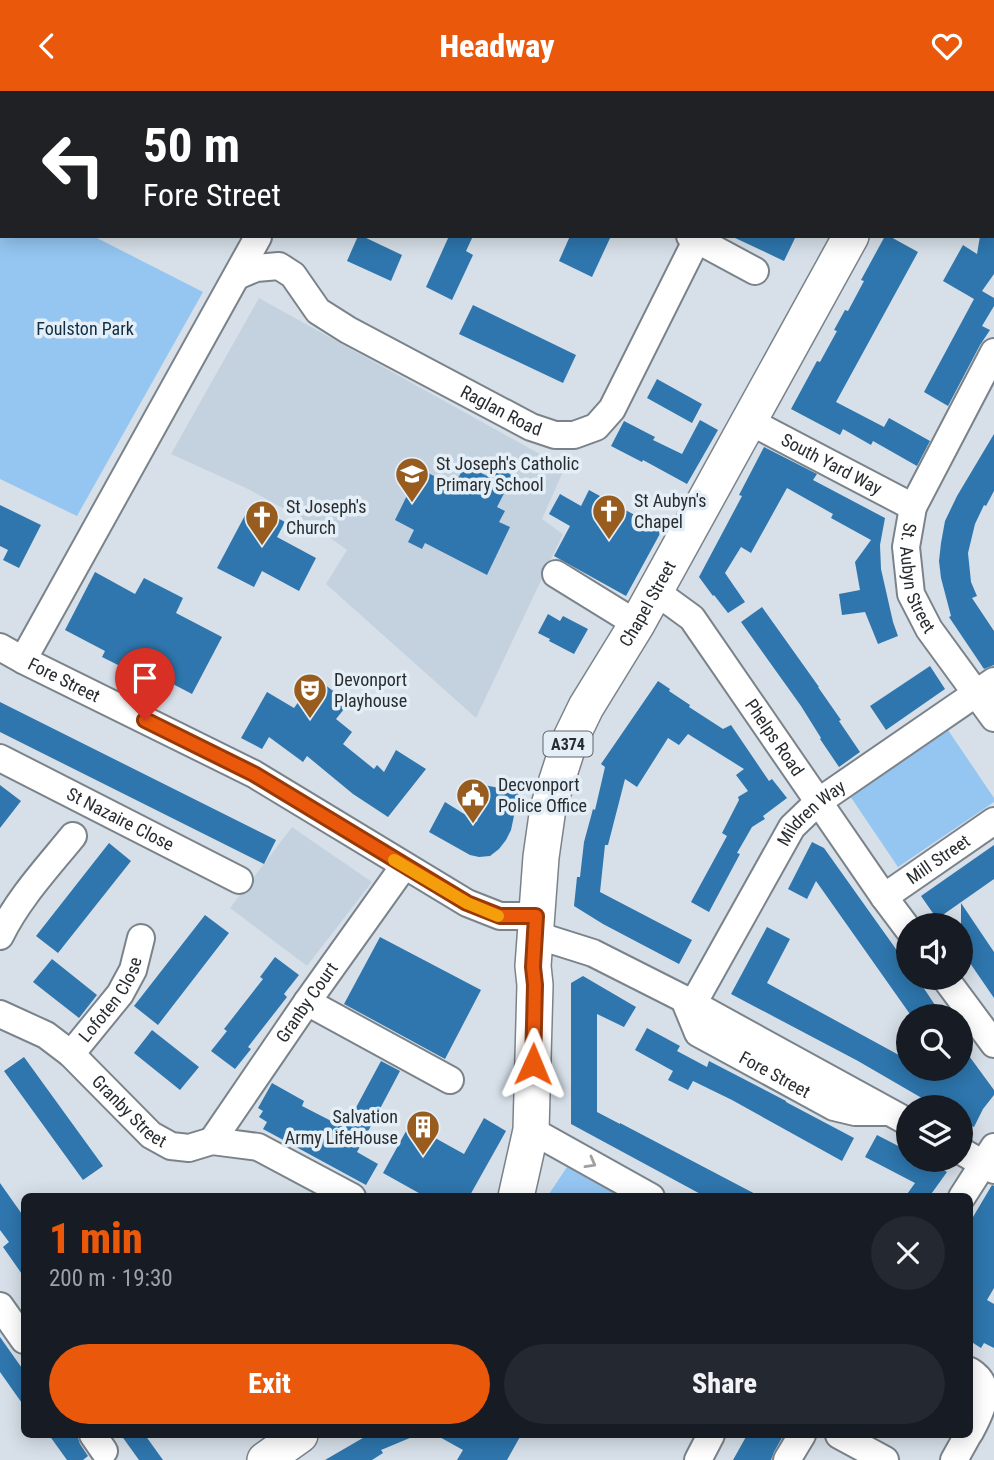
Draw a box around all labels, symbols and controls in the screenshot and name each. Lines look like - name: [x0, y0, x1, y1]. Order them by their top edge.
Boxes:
- icon: back: [28, 27, 66, 65]
- text: Headway: [439, 27, 555, 65]
- icon: heart: [928, 27, 966, 65]
- text: 50 m: [143, 117, 240, 174]
- icon: left: [28, 119, 119, 210]
- text: Fore Street: [143, 176, 281, 214]
- park label: Foulston Park: [36, 318, 134, 339]
- street label: Raglan Road: [457, 381, 545, 440]
- street label: South Yard Way: [778, 429, 886, 499]
- place label: St Joseph's Catholic Primary School: [436, 453, 579, 495]
- school or university icon: St Joseph's Catholic Primary School: [393, 455, 431, 504]
- place label: St Aubyn's Chapel: [634, 490, 707, 532]
- church icon: St Aubyn's Chapel: [590, 492, 628, 541]
- place label: St Joseph's Church: [286, 496, 366, 538]
- church icon: St Joseph's Church: [243, 498, 281, 547]
- street label: St. Aubyn Street: [896, 521, 940, 637]
- street label: Chapel Street: [615, 557, 680, 650]
- pin: [115, 648, 175, 720]
- street label: Fore Street: [25, 653, 104, 706]
- icon: arrive: [126, 659, 164, 697]
- place label: Devonport Playhouse: [334, 669, 407, 711]
- theatre icon: Devonport Playhouse: [291, 671, 329, 720]
- street label: Phelps Road: [741, 695, 809, 780]
- road number: A374: [544, 731, 592, 757]
- place label: Decvonport Police Office: [498, 774, 587, 816]
- street label: Mildren Way: [773, 775, 849, 850]
- public building icon: Decvonport Police Office: [454, 776, 492, 825]
- street label: St Nazaire Close: [63, 783, 177, 855]
- street label: Mill Street: [902, 830, 974, 888]
- map controls: [896, 913, 973, 1172]
- button: sound: [896, 913, 973, 990]
- street label: Lofoten Close: [74, 955, 146, 1046]
- street label: Granby Court: [272, 958, 342, 1046]
- button: search: [896, 1004, 973, 1081]
- position arrow: [496, 1027, 570, 1101]
- street label: Fore Street: [736, 1046, 814, 1102]
- street label: Granby Street: [88, 1071, 170, 1152]
- button: layers: [896, 1095, 973, 1172]
- place label: Salvation Army LifeHouse: [285, 1106, 398, 1148]
- building icon: Salvation Army LifeHouse: [404, 1108, 442, 1157]
- one-way arrow: [583, 1155, 596, 1168]
- text: 1 min: [49, 1214, 143, 1263]
- button: close: [871, 1216, 945, 1290]
- text: 200 m · 19:30: [49, 1265, 173, 1292]
- button: Exit: [49, 1344, 490, 1424]
- button: Share: [504, 1344, 945, 1424]

